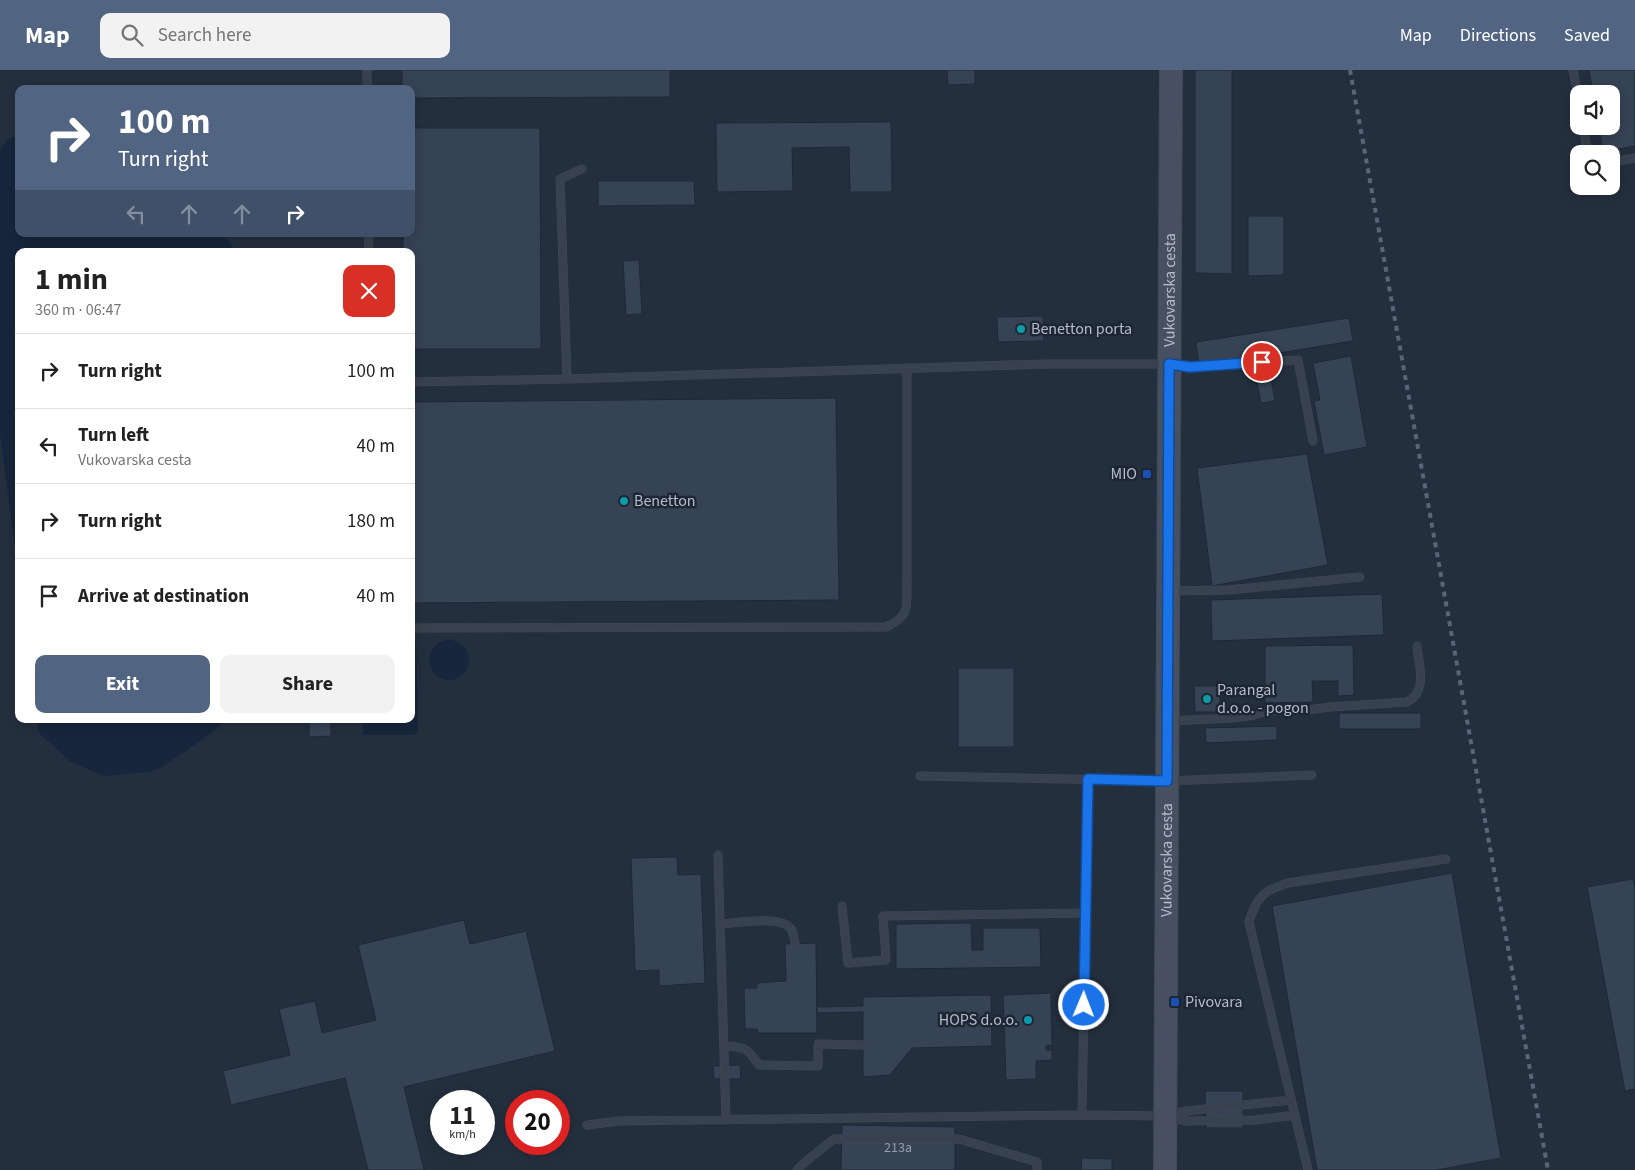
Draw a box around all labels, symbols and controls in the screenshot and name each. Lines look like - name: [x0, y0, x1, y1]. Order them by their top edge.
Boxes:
- search box: [100, 13, 450, 58]
- text: Map: [25, 18, 70, 53]
- icon: search: [118, 21, 146, 49]
- text: Search here: [158, 22, 251, 49]
- text: Map: [1400, 23, 1432, 48]
- text: Directions: [1460, 23, 1536, 48]
- text: Saved: [1564, 23, 1610, 48]
- map controls: [1570, 85, 1620, 195]
- button: sound: [1570, 85, 1620, 135]
- text: 100 m: [118, 97, 210, 147]
- icon: right: [35, 105, 100, 170]
- text: Turn right: [118, 143, 208, 175]
- button: search: [1570, 145, 1620, 195]
- icon: left: [122, 200, 150, 228]
- icon: ahead: [175, 200, 203, 228]
- icon: ahead: [228, 200, 256, 228]
- icon: right: [281, 200, 309, 228]
- street label: Vukovarska cesta: [1158, 233, 1181, 347]
- text: 1 min: [35, 258, 108, 301]
- button: close: [343, 265, 395, 317]
- text: 360 m · 06:47: [35, 299, 122, 321]
- place label: Benetton porta: [1031, 318, 1132, 340]
- marker: Benetton porta: [1015, 323, 1027, 335]
- pin: [1241, 341, 1283, 383]
- icon: arrive: [1248, 348, 1276, 376]
- icon: right: [35, 357, 63, 385]
- text: Turn right: [78, 358, 162, 385]
- text: 100 m: [347, 358, 395, 385]
- text: Turn left: [78, 422, 149, 449]
- icon: left: [35, 432, 63, 460]
- text: 40 m: [357, 433, 395, 460]
- text: Vukovarska cesta: [78, 449, 192, 471]
- place label: MIO: [1111, 463, 1137, 485]
- marker: MIO: [1141, 468, 1153, 480]
- place label: Benetton: [634, 490, 696, 512]
- marker: Benetton: [618, 495, 630, 507]
- icon: right: [35, 507, 63, 535]
- text: Turn right: [78, 508, 162, 535]
- text: 180 m: [347, 508, 395, 535]
- icon: arrive: [35, 582, 63, 610]
- text: Arrive at destination: [78, 583, 249, 610]
- text: 40 m: [357, 583, 395, 610]
- button: Exit: [35, 655, 210, 713]
- button: Share: [220, 655, 395, 713]
- place label: Parangal d.o.o. - pogon: [1217, 679, 1309, 719]
- marker: Parangal d.o.o. - pogon: [1201, 693, 1213, 705]
- street label: Vukovarska cesta: [1155, 803, 1178, 917]
- position arrow: [1057, 978, 1109, 1030]
- place label: Pivovara: [1185, 991, 1242, 1013]
- marker: Pivovara: [1169, 996, 1181, 1008]
- place label: HOPS d.o.o.: [939, 1009, 1018, 1031]
- marker: HOPS d.o.o.: [1022, 1014, 1034, 1026]
- speed limit sign: 20: [505, 1090, 570, 1155]
- text: 11: [449, 1098, 476, 1134]
- text: km/h: [449, 1126, 476, 1143]
- house number: 213a: [884, 1138, 912, 1158]

